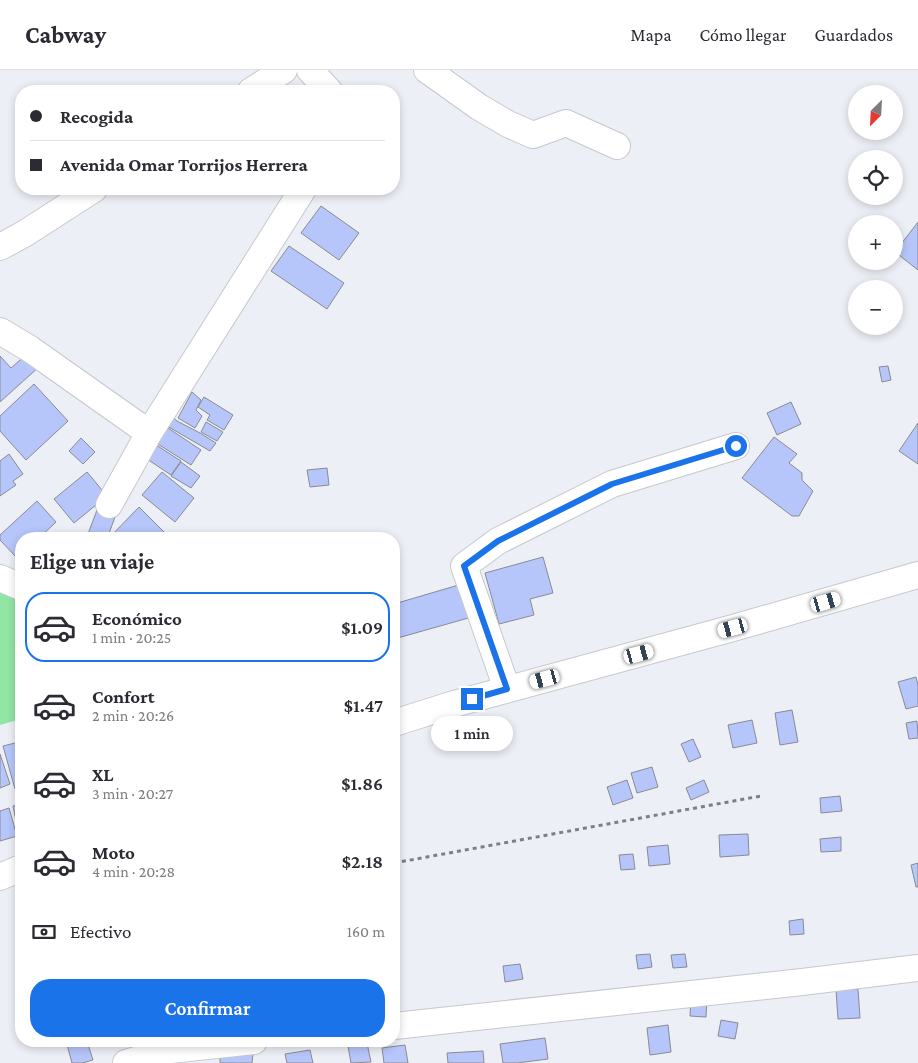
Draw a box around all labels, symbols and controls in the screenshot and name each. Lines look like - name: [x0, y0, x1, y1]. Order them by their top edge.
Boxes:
- text: Cabway: [25, 21, 106, 48]
- text: Mapa: [630, 25, 671, 45]
- text: Cómo llegar: [699, 25, 786, 45]
- text: Guardados: [814, 25, 893, 45]
- north arrow: [848, 85, 902, 140]
- map controls: [848, 85, 903, 335]
- text: Recogida: [60, 106, 133, 127]
- button: locate: [848, 150, 903, 205]
- text: Avenida Omar Torrijos Herrera: [60, 154, 308, 175]
- button: +: [848, 215, 903, 270]
- button: −: [848, 280, 903, 335]
- route start: [725, 435, 747, 457]
- text: Elige un viaje: [30, 549, 154, 574]
- car: [809, 591, 842, 613]
- icon: car: [32, 605, 77, 650]
- text: Económico: [92, 608, 182, 629]
- text: $1.09: [341, 617, 383, 638]
- car: [716, 617, 749, 639]
- text: 1 min · 20:25: [92, 629, 171, 646]
- car: [622, 643, 655, 665]
- car: [528, 668, 561, 690]
- icon: car: [32, 683, 77, 728]
- text: Confort: [92, 686, 155, 707]
- route end: [461, 688, 483, 710]
- text: $1.47: [344, 695, 383, 716]
- text: 2 min · 20:26: [92, 707, 174, 724]
- callout: 1 min: [431, 716, 513, 752]
- text: 1 min: [454, 725, 490, 742]
- icon: car: [32, 761, 77, 806]
- text: XL: [92, 764, 114, 785]
- text: $1.86: [341, 773, 383, 794]
- text: 3 min · 20:27: [92, 785, 173, 802]
- icon: car: [32, 839, 77, 884]
- text: Moto: [92, 842, 135, 863]
- text: $2.18: [342, 851, 383, 872]
- text: 4 min · 20:28: [92, 863, 175, 880]
- icon: cash: [30, 918, 58, 946]
- text: Efectivo: [70, 921, 131, 942]
- text: 160 m: [347, 923, 385, 940]
- button: Confirmar: [30, 979, 385, 1037]

